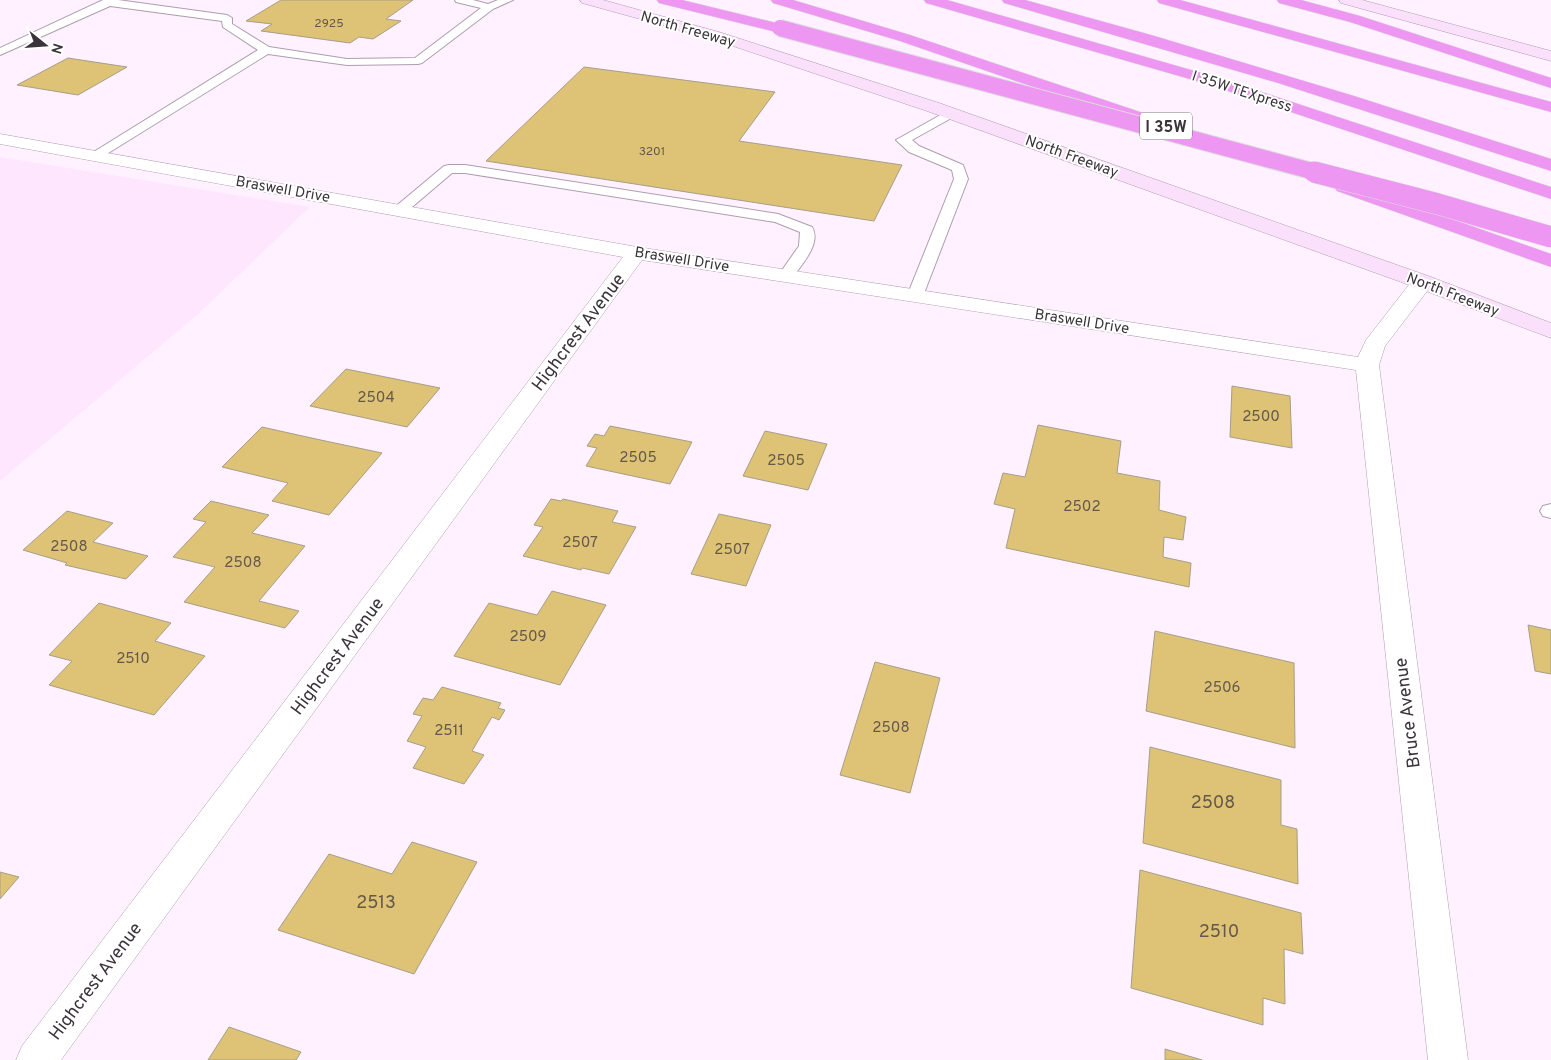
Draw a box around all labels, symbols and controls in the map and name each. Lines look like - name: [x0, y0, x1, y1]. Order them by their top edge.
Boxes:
- street label: North Freeway: [638, 8, 737, 53]
- house number: 2925: [314, 16, 344, 32]
- north arrow: [20, 20, 70, 70]
- text: N: [46, 41, 66, 56]
- street label: I 35W TEXpress: [1189, 67, 1294, 118]
- road number: I 35W: [1140, 112, 1192, 140]
- street label: North Freeway: [1022, 132, 1121, 183]
- house number: 3201: [639, 144, 665, 160]
- street label: Braswell Drive: [234, 173, 332, 208]
- street label: Braswell Drive: [633, 244, 731, 277]
- street label: Highcrest Avenue: [527, 269, 631, 396]
- street label: North Freeway: [1403, 269, 1502, 322]
- street label: Braswell Drive: [1033, 306, 1131, 339]
- house number: 2504: [357, 389, 395, 408]
- house number: 2500: [1242, 408, 1280, 427]
- house number: 2505: [619, 449, 657, 468]
- house number: 2505: [767, 452, 805, 471]
- house number: 2502: [1063, 498, 1101, 517]
- house number: 2507: [562, 534, 598, 553]
- house number: 2508: [50, 538, 88, 557]
- house number: 2507: [714, 541, 750, 560]
- house number: 2508: [224, 554, 262, 573]
- street label: Highcrest Avenue: [286, 593, 390, 720]
- house number: 2509: [509, 628, 547, 647]
- house number: 2510: [116, 650, 150, 669]
- street label: Bruce Avenue: [1390, 656, 1427, 769]
- house number: 2506: [1203, 679, 1241, 698]
- house number: 2508: [872, 719, 910, 738]
- house number: 2511: [434, 722, 464, 741]
- house number: 2508: [1191, 792, 1235, 815]
- house number: 2513: [356, 892, 396, 915]
- street label: Highcrest Avenue: [44, 918, 148, 1045]
- house number: 2510: [1199, 921, 1239, 944]

